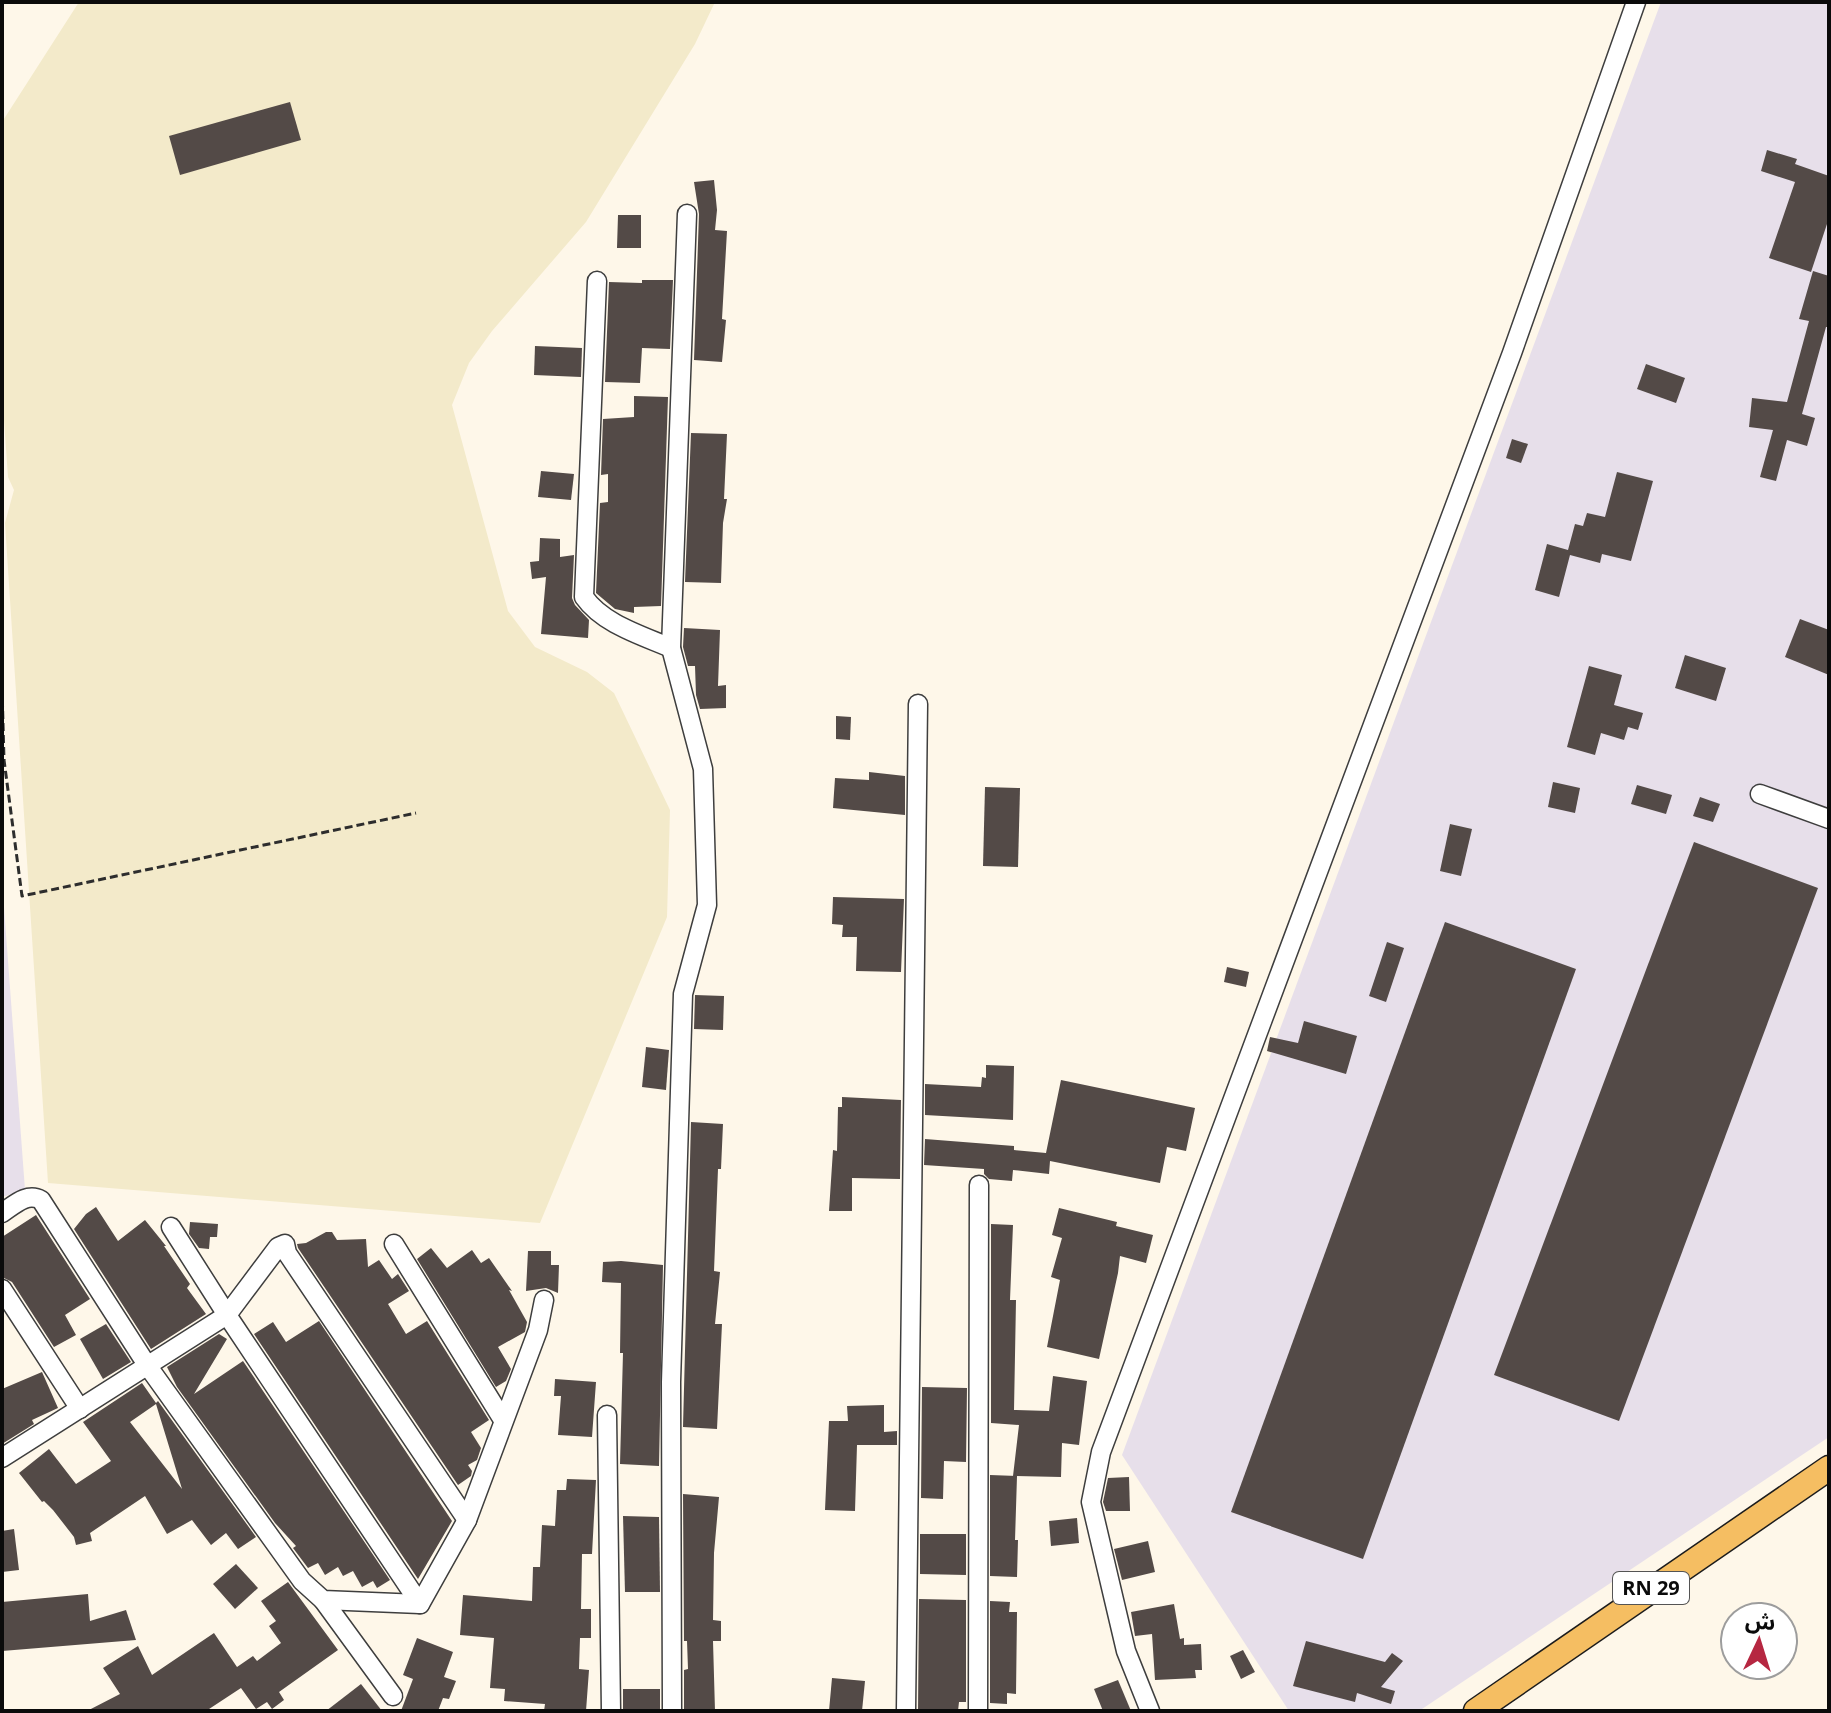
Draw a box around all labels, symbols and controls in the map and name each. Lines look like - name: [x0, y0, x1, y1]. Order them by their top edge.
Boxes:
- road number: RN 29: [1613, 1572, 1689, 1604]
- text: ش: [1744, 1598, 1777, 1646]
- north arrow: [1719, 1601, 1799, 1681]

